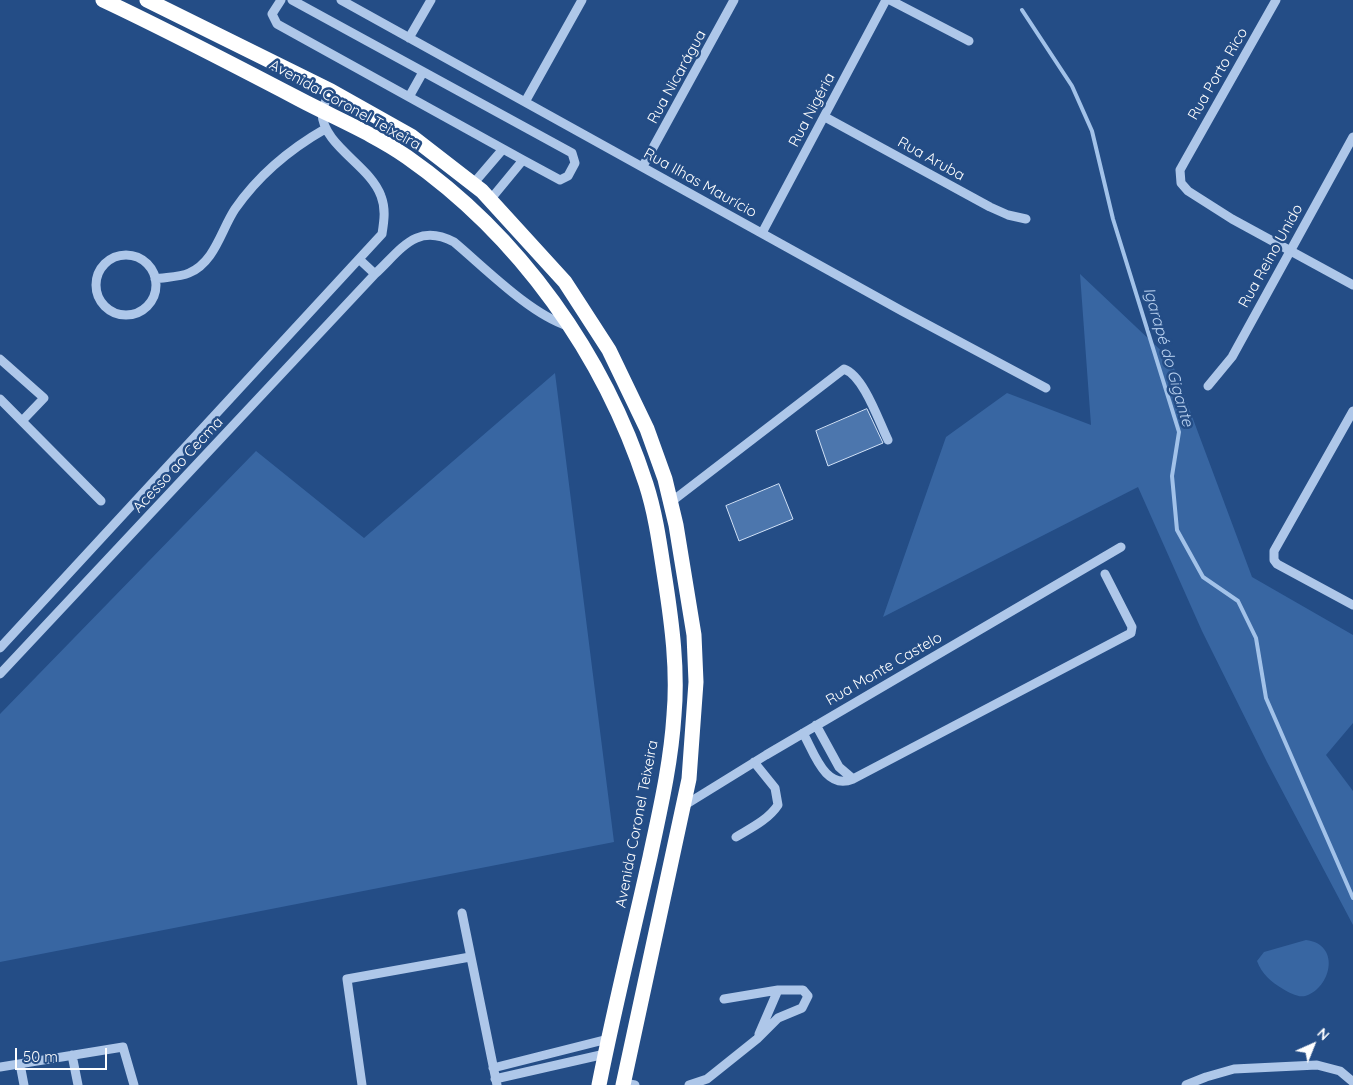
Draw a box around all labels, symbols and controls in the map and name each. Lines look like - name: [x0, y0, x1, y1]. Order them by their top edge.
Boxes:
- street label: Rua Porto Rico: [1184, 25, 1252, 123]
- street label: Rua Nicarágua: [644, 27, 710, 127]
- street label: Avenida Coronel Teixeira: [266, 56, 424, 154]
- street label: Rua Nigéria: [785, 70, 839, 150]
- street label: Rua Aruba: [894, 133, 968, 185]
- street label: Rua Ilhas Maurício: [640, 144, 760, 222]
- street label: Rua Reino Unido: [1235, 201, 1307, 311]
- water label: Igarapé do Gigante: [1139, 285, 1197, 429]
- street label: Acesso ao Cecma: [129, 413, 227, 517]
- street label: Rua Monte Castelo: [823, 628, 945, 710]
- street label: Avenida Coronel Teixeira: [612, 739, 662, 909]
- north arrow: [1288, 1020, 1338, 1070]
- text: N: [1313, 1024, 1333, 1044]
- scale bar: [18, 1038, 110, 1070]
- text: 50 m: [23, 1047, 58, 1066]

